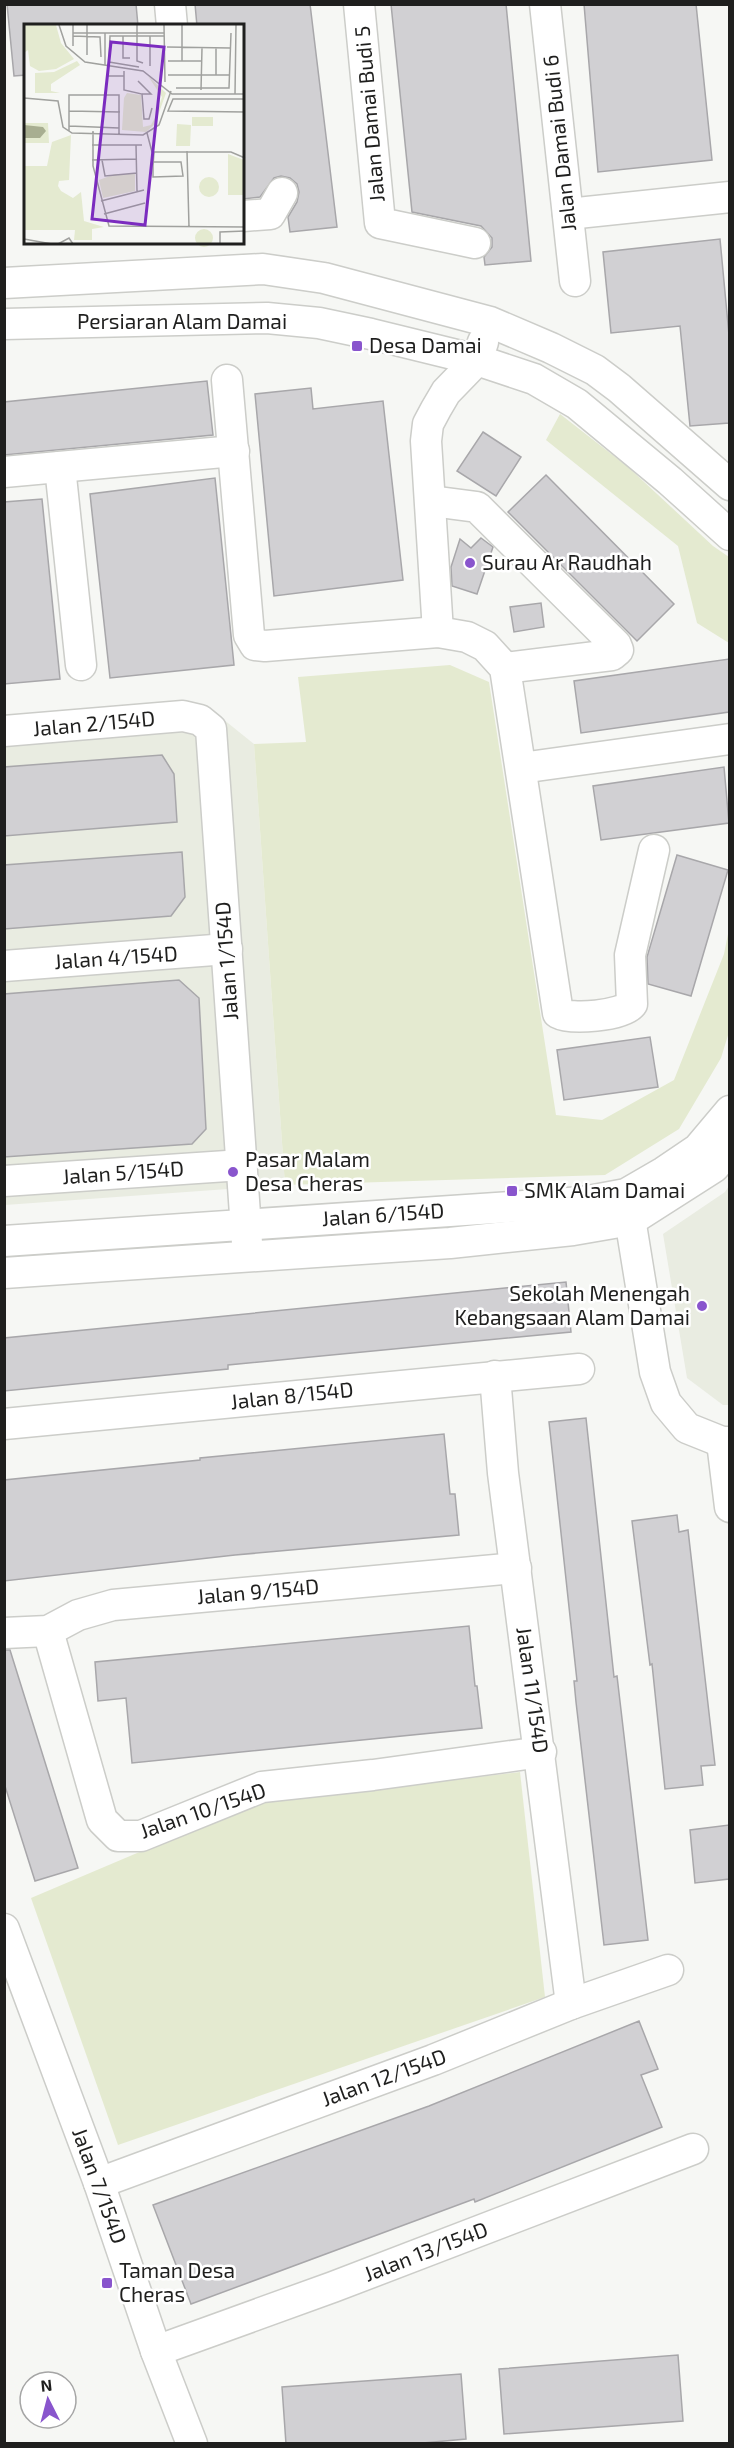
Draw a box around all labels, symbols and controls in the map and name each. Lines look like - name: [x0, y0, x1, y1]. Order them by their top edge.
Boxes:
- inset map: [24, 24, 244, 244]
- street label: Jalan Damai Budi 5: [348, 25, 389, 203]
- street label: Jalan Damai Budi 6: [537, 54, 580, 233]
- street label: Persiaran Alam Damai: [77, 308, 287, 333]
- place label: Desa Damai: [369, 332, 482, 357]
- marker: Desa Damai: [350, 339, 364, 353]
- place label: Surau Ar Raudhah: [482, 549, 652, 574]
- marker: Surau Ar Raudhah: [463, 556, 477, 570]
- street label: Jalan 2/154D: [32, 705, 156, 740]
- street label: Jalan 1/154D: [209, 901, 242, 1021]
- street label: Jalan 4/154D: [53, 940, 178, 973]
- place label: Pasar Malam Desa Cheras: [245, 1146, 370, 1195]
- street label: Jalan 5/154D: [61, 1155, 185, 1188]
- marker: Pasar Malam Desa Cheras: [226, 1165, 240, 1179]
- place label: SMK Alam Damai: [524, 1177, 685, 1202]
- marker: SMK Alam Damai: [505, 1184, 519, 1198]
- street label: Jalan 6/154D: [321, 1197, 445, 1230]
- place label: Sekolah Menengah Kebangsaan Alam Damai: [455, 1280, 690, 1329]
- marker: Sekolah Menengah Kebangsaan Alam Damai: [695, 1299, 709, 1313]
- street label: Jalan 8/154D: [229, 1376, 355, 1413]
- street label: Jalan 9/154D: [196, 1573, 320, 1608]
- street label: Jalan 11/154D: [512, 1625, 555, 1755]
- street label: Jalan 10/154D: [136, 1776, 269, 1843]
- street label: Jalan 12/154D: [318, 2042, 449, 2111]
- street label: Jalan 7/154D: [68, 2124, 133, 2247]
- street label: Jalan 13/154D: [360, 2216, 491, 2286]
- place label: Taman Desa Cheras: [119, 2257, 235, 2306]
- marker: Taman Desa Cheras: [100, 2276, 114, 2290]
- north arrow: [18, 2370, 78, 2430]
- text: N: [40, 2375, 53, 2395]

